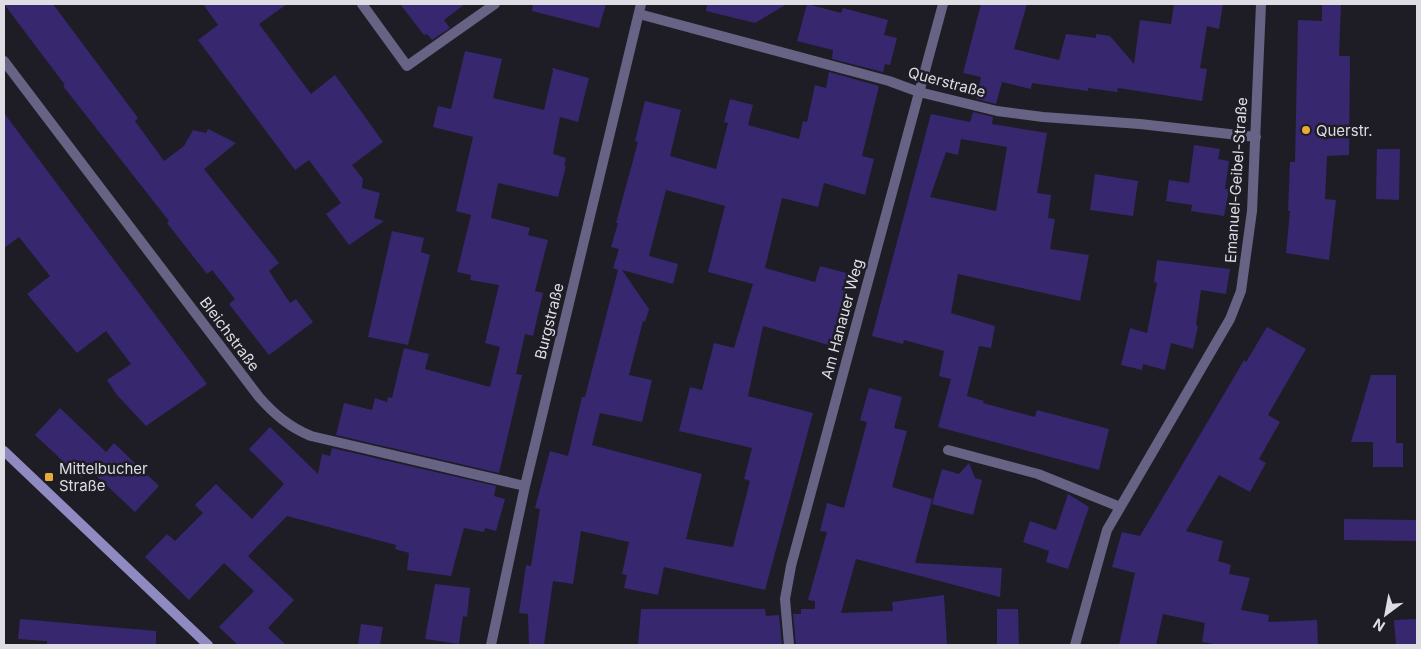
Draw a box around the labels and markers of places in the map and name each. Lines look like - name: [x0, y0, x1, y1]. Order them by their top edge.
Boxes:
- place label: Querstr.: [1316, 121, 1373, 140]
- marker: Querstr.: [1300, 124, 1312, 136]
- place label: Mittelbucher Straße: [59, 459, 148, 495]
- marker: Mittelbucher Straße: [43, 471, 55, 483]

